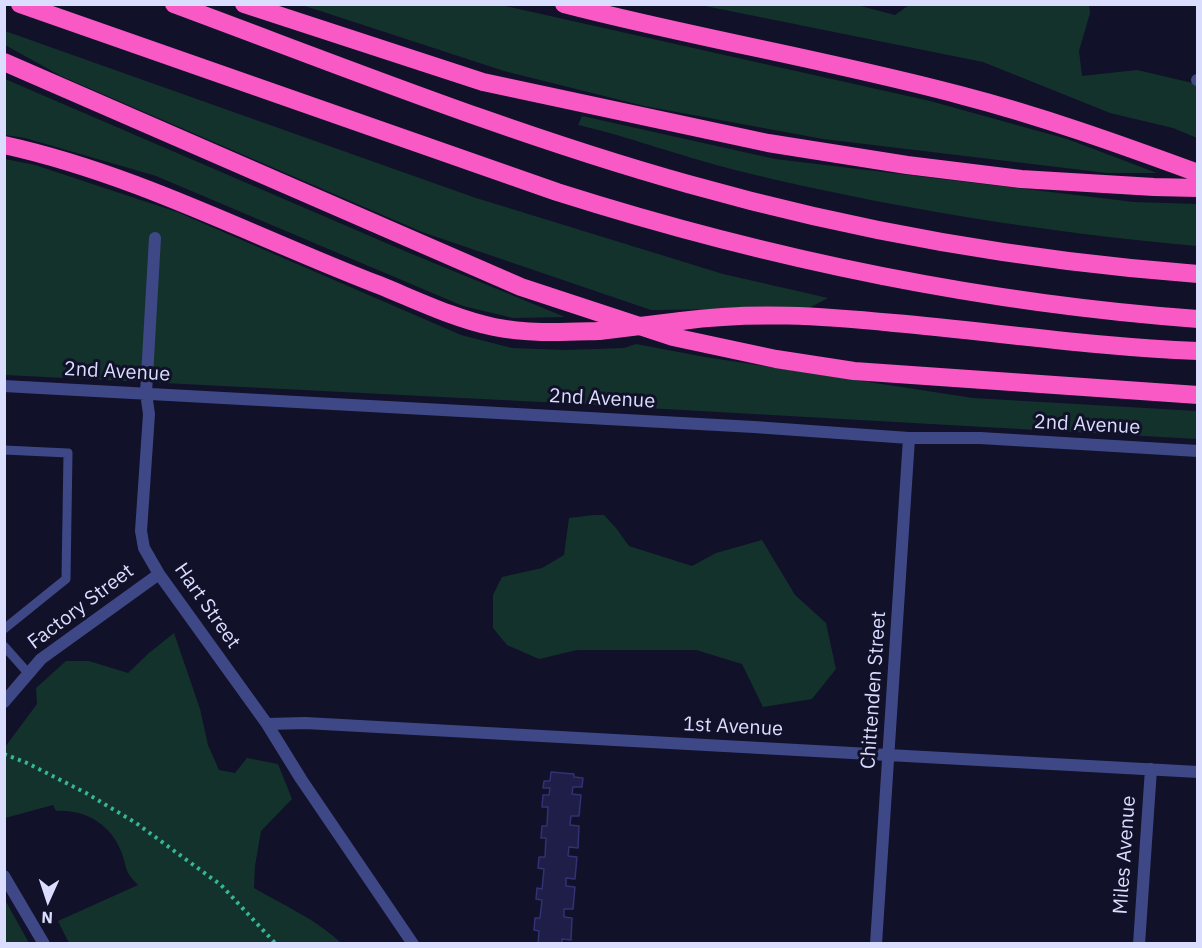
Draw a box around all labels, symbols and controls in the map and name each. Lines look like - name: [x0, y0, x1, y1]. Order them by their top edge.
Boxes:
- street label: 2nd Avenue: [63, 357, 171, 387]
- street label: 2nd Avenue: [548, 384, 656, 414]
- street label: 2nd Avenue: [1033, 410, 1141, 440]
- street label: Factory Street: [23, 559, 139, 655]
- street label: Hart Street: [169, 559, 245, 653]
- street label: Chittenden Street: [857, 610, 891, 770]
- street label: 1st Avenue: [682, 712, 784, 742]
- street label: Miles Avenue: [1109, 795, 1141, 915]
- north arrow: [18, 870, 78, 930]
- text: N: [41, 908, 53, 928]

